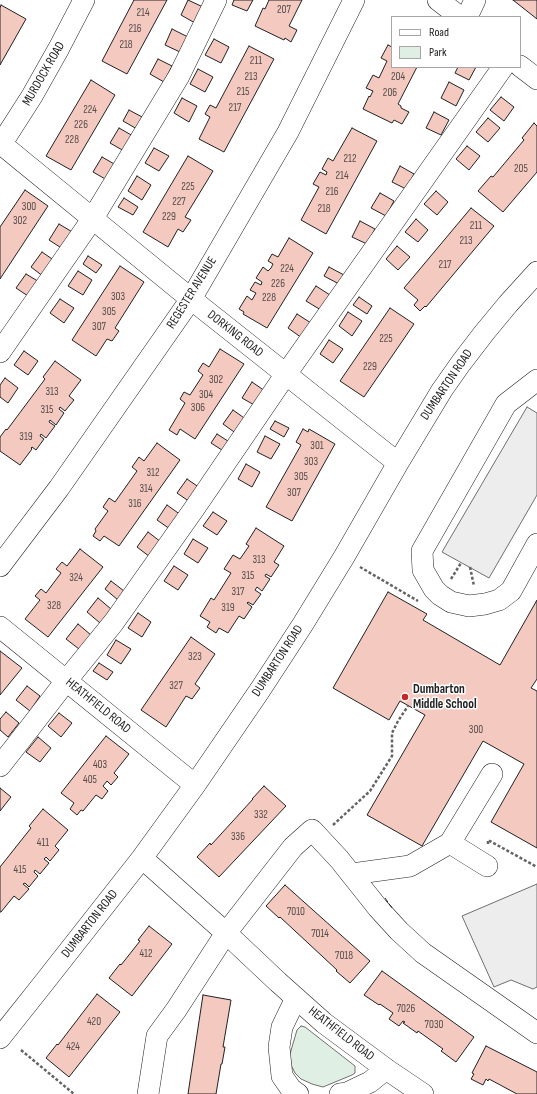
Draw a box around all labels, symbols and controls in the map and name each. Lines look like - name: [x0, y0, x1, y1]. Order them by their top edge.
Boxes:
- house number: 207: [277, 3, 291, 17]
- house number: 214: [136, 6, 150, 20]
- legend: [391, 16, 521, 68]
- house number: 216: [128, 22, 142, 36]
- text: Road: [429, 25, 449, 40]
- house number: 218: [119, 38, 133, 52]
- street label: MURDOCK ROAD: [19, 39, 69, 109]
- text: Park: [429, 45, 447, 60]
- house number: 211: [250, 54, 262, 68]
- house number: 213: [244, 70, 258, 84]
- house number: 204: [391, 70, 405, 84]
- house number: 215: [237, 85, 249, 99]
- house number: 206: [383, 86, 397, 100]
- house number: 217: [229, 101, 241, 115]
- house number: 224: [83, 103, 97, 117]
- house number: 226: [74, 118, 88, 132]
- house number: 228: [65, 133, 79, 147]
- house number: 212: [343, 152, 357, 166]
- house number: 205: [514, 162, 528, 176]
- house number: 214: [335, 169, 349, 183]
- house number: 225: [181, 180, 195, 194]
- house number: 216: [325, 185, 339, 199]
- house number: 227: [172, 195, 186, 209]
- house number: 300: [22, 200, 36, 214]
- house number: 218: [317, 202, 331, 216]
- house number: 229: [162, 210, 176, 224]
- house number: 302: [13, 214, 27, 228]
- house number: 211: [470, 219, 482, 233]
- house number: 213: [459, 234, 473, 248]
- street label: REGESTER AVENUE: [164, 254, 220, 332]
- house number: 217: [439, 258, 451, 272]
- house number: 224: [280, 262, 294, 276]
- house number: 226: [271, 277, 285, 291]
- house number: 303: [111, 290, 125, 304]
- house number: 228: [262, 291, 276, 305]
- house number: 305: [102, 305, 116, 319]
- street label: DORKING ROAD: [204, 307, 266, 361]
- house number: 307: [92, 320, 106, 334]
- house number: 225: [379, 332, 393, 346]
- street label: DUMBARTON ROAD: [418, 347, 476, 423]
- house number: 229: [363, 360, 377, 374]
- house number: 302: [209, 373, 223, 387]
- house number: 313: [45, 385, 59, 399]
- house number: 304: [199, 388, 213, 402]
- house number: 306: [191, 401, 205, 415]
- house number: 315: [41, 403, 53, 417]
- house number: 319: [19, 430, 33, 444]
- house number: 301: [310, 439, 324, 453]
- house number: 303: [304, 455, 318, 469]
- house number: 312: [146, 466, 160, 480]
- house number: 305: [294, 470, 308, 484]
- house number: 314: [139, 482, 153, 496]
- house number: 307: [287, 486, 301, 500]
- house number: 316: [128, 497, 142, 511]
- house number: 313: [252, 553, 266, 567]
- house number: 315: [242, 569, 254, 583]
- house number: 324: [69, 571, 83, 585]
- house number: 317: [232, 585, 244, 599]
- house number: 328: [47, 599, 61, 613]
- house number: 319: [221, 601, 235, 615]
- street label: DUMBARTON ROAD: [249, 622, 307, 700]
- house number: 323: [188, 650, 202, 664]
- street label: HEATHFIELD ROAD: [62, 675, 134, 737]
- house number: 327: [169, 679, 183, 693]
- place label: Dumbarton Middle School: [413, 682, 477, 713]
- marker: Dumbarton Middle School: [400, 692, 410, 702]
- house number: 300: [469, 723, 483, 737]
- house number: 403: [93, 758, 107, 772]
- house number: 405: [83, 773, 97, 787]
- house number: 332: [254, 808, 268, 822]
- house number: 336: [231, 830, 245, 844]
- house number: 411: [37, 836, 49, 850]
- house number: 415: [14, 863, 26, 877]
- street label: DUMBARTON ROAD: [59, 887, 121, 961]
- house number: 7010: [287, 905, 305, 919]
- house number: 7014: [311, 927, 329, 941]
- house number: 412: [139, 947, 153, 961]
- house number: 7018: [335, 949, 353, 963]
- house number: 7026: [397, 1002, 415, 1016]
- street label: HEATHFIELD ROAD: [305, 1003, 377, 1065]
- house number: 420: [87, 1015, 101, 1029]
- house number: 7030: [425, 1018, 443, 1032]
- house number: 424: [66, 1040, 80, 1054]

